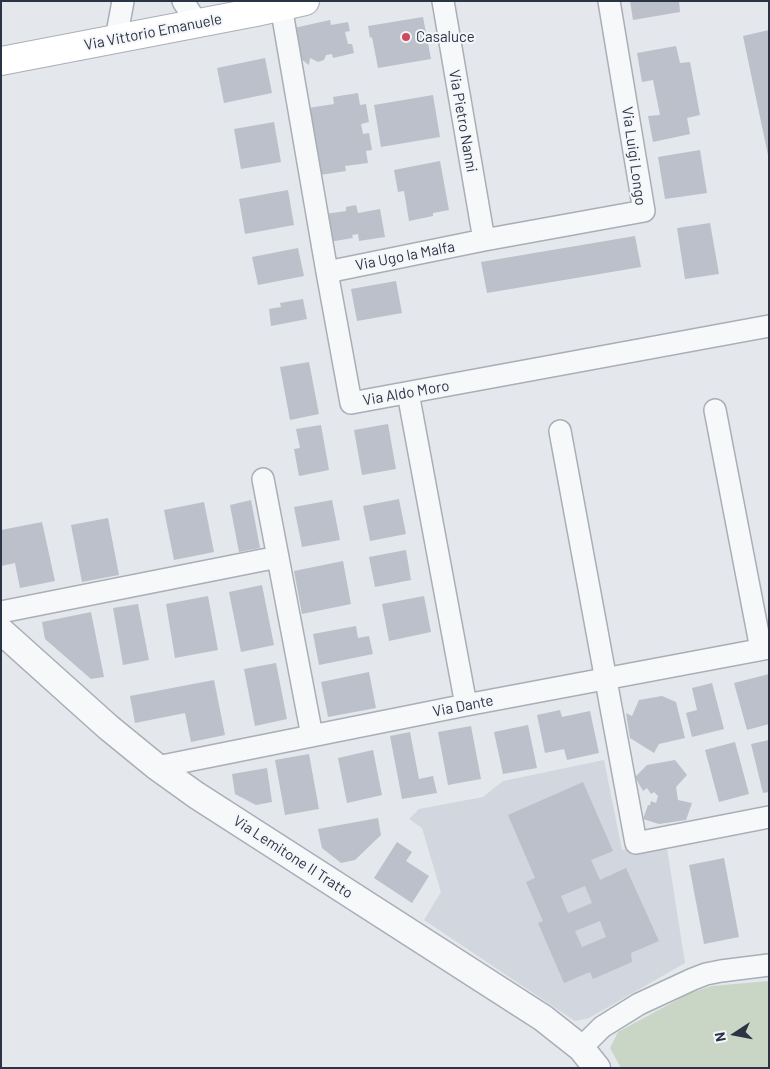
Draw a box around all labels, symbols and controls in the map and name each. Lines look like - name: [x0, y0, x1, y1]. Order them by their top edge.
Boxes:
- street label: Via Vittorio Emanuele: [83, 10, 223, 54]
- place label: Casaluce: [416, 28, 475, 46]
- marker: Casaluce: [400, 31, 412, 43]
- street label: Via Pietro Nanni: [445, 68, 481, 174]
- street label: Via Luigi Longo: [618, 105, 650, 207]
- street label: Via Ugo la Malfa: [354, 238, 456, 274]
- street label: Via Aldo Moro: [361, 377, 451, 409]
- street label: Via Dante: [431, 691, 495, 721]
- street label: Via Lemitone II Tratto: [230, 812, 356, 902]
- north arrow: [710, 1009, 760, 1059]
- text: N: [711, 1031, 729, 1043]

